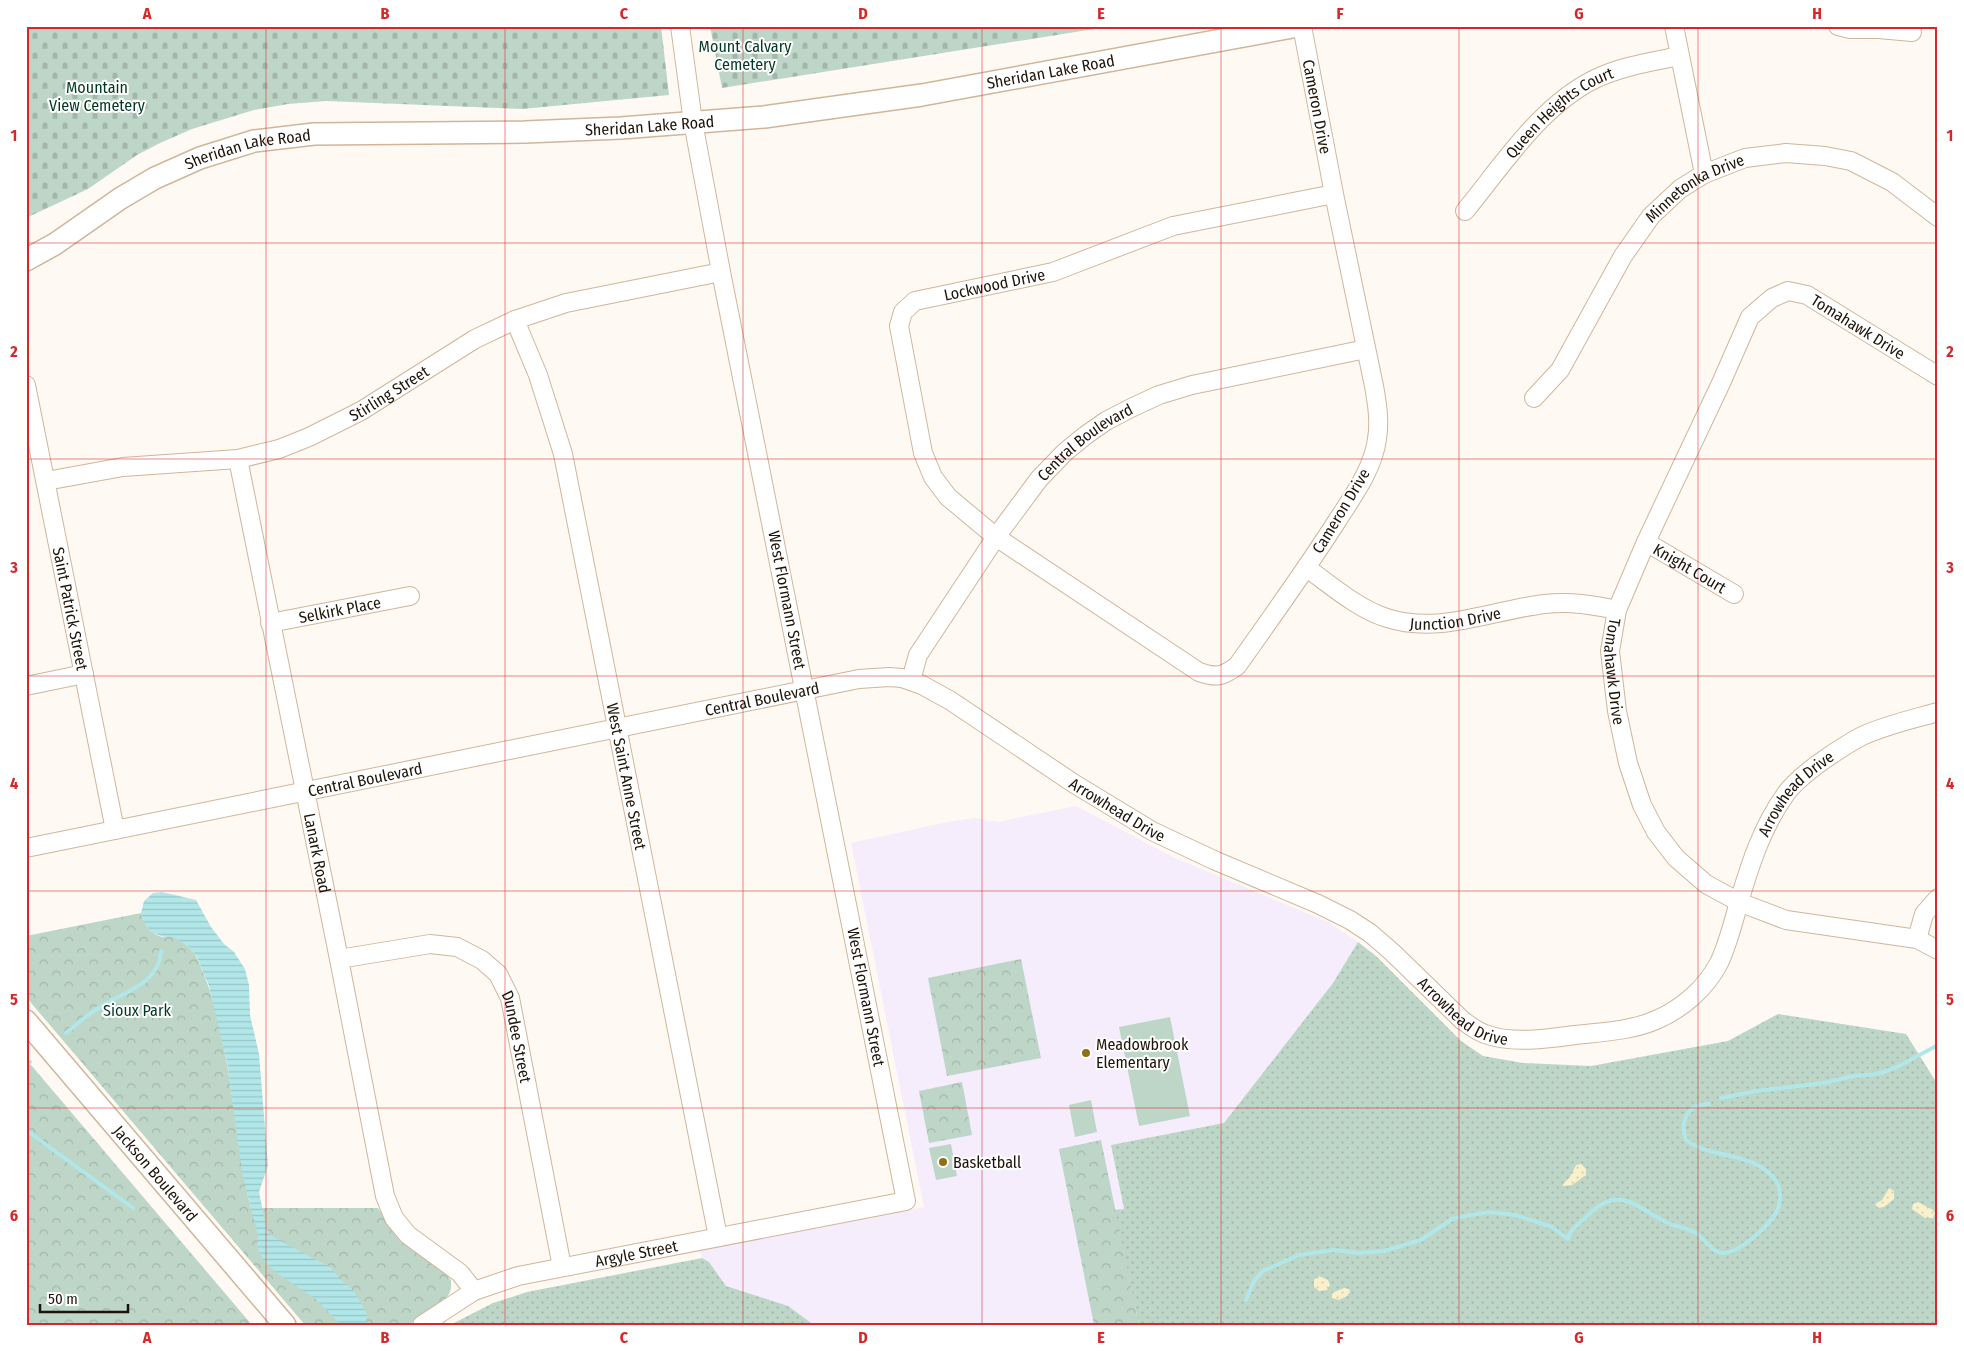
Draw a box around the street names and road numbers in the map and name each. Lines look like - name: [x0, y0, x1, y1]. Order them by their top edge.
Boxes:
- street label: Sheridan Lake Road: [985, 50, 1116, 92]
- street label: Cameron Drive: [1299, 58, 1336, 155]
- street label: Queen Heights Court: [1501, 63, 1616, 162]
- street label: Sheridan Lake Road: [584, 111, 715, 139]
- street label: Sheridan Lake Road: [181, 125, 312, 173]
- street label: Minnetonka Drive: [1641, 150, 1747, 226]
- street label: Lockwood Drive: [942, 264, 1047, 304]
- street label: Tomahawk Drive: [1808, 291, 1908, 363]
- street label: Stirling Street: [346, 361, 433, 425]
- street label: Central Boulevard: [1033, 399, 1136, 485]
- street label: Cameron Drive: [1308, 465, 1374, 557]
- street label: West Flormann Street: [764, 529, 810, 672]
- street label: Knight Court: [1650, 539, 1730, 597]
- street label: Saint Patrick Street: [49, 545, 92, 672]
- street label: Selkirk Place: [297, 592, 382, 627]
- street label: Junction Drive: [1409, 603, 1503, 633]
- street label: Tomahawk Drive: [1600, 617, 1629, 726]
- street label: Central Boulevard: [703, 678, 821, 720]
- street label: West Saint Anne Street: [603, 701, 651, 852]
- street label: Arrowhead Drive: [1754, 747, 1837, 839]
- street label: Central Boulevard: [306, 758, 424, 800]
- street label: Arrowhead Drive: [1066, 774, 1168, 845]
- street label: Lanark Road: [300, 811, 335, 895]
- street label: West Flormann Street: [843, 926, 889, 1069]
- street label: Arrowhead Drive: [1414, 973, 1509, 1049]
- street label: Dundee Street: [498, 987, 536, 1085]
- street label: Jackson Boulevard: [110, 1121, 202, 1225]
- street label: Argyle Street: [593, 1236, 680, 1270]

